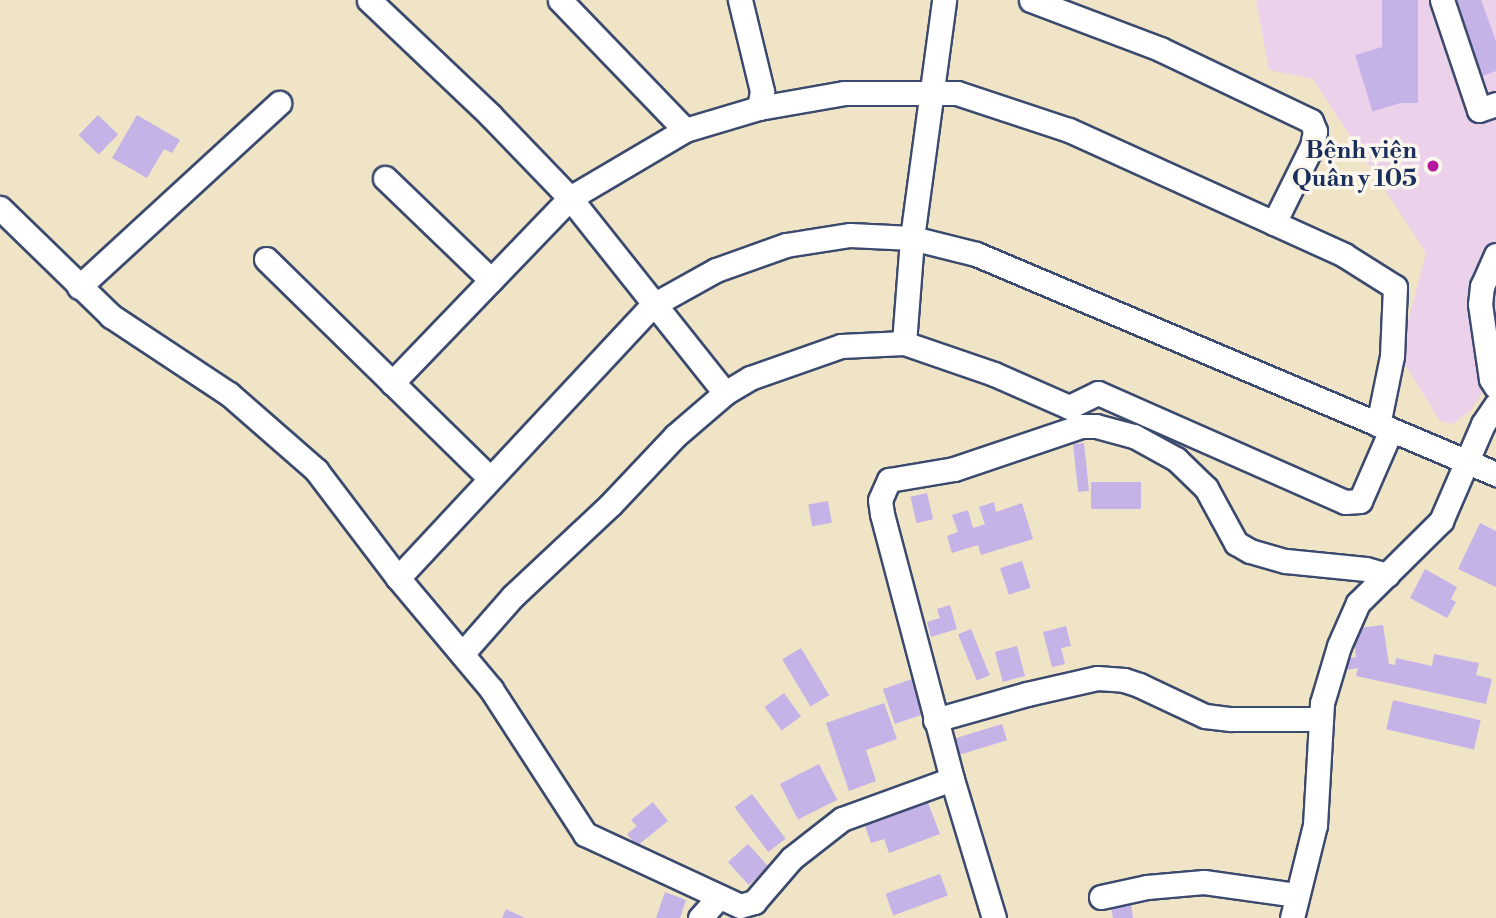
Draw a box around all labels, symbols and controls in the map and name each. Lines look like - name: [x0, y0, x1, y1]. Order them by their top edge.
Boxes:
- place label: Bệnh viện Quân y 105: [1292, 138, 1417, 194]
- marker: Bệnh viện Quân y 105: [1423, 156, 1443, 176]

